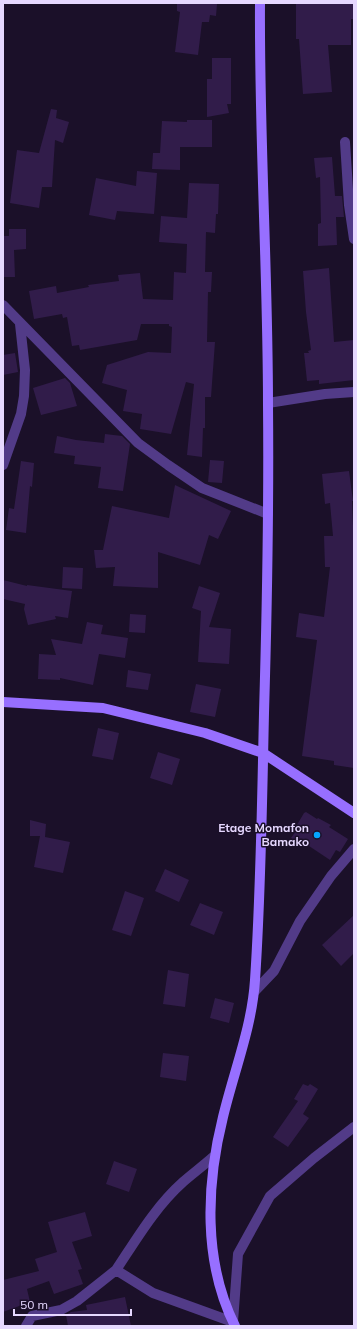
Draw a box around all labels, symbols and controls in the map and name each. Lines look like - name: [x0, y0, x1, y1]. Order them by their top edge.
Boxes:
- place label: Etage Momafon Bamako: [218, 820, 309, 849]
- marker: Etage Momafon Bamako: [312, 830, 322, 840]
- scale bar: [14, 1291, 131, 1317]
- text: 50 m: [20, 1297, 48, 1312]

